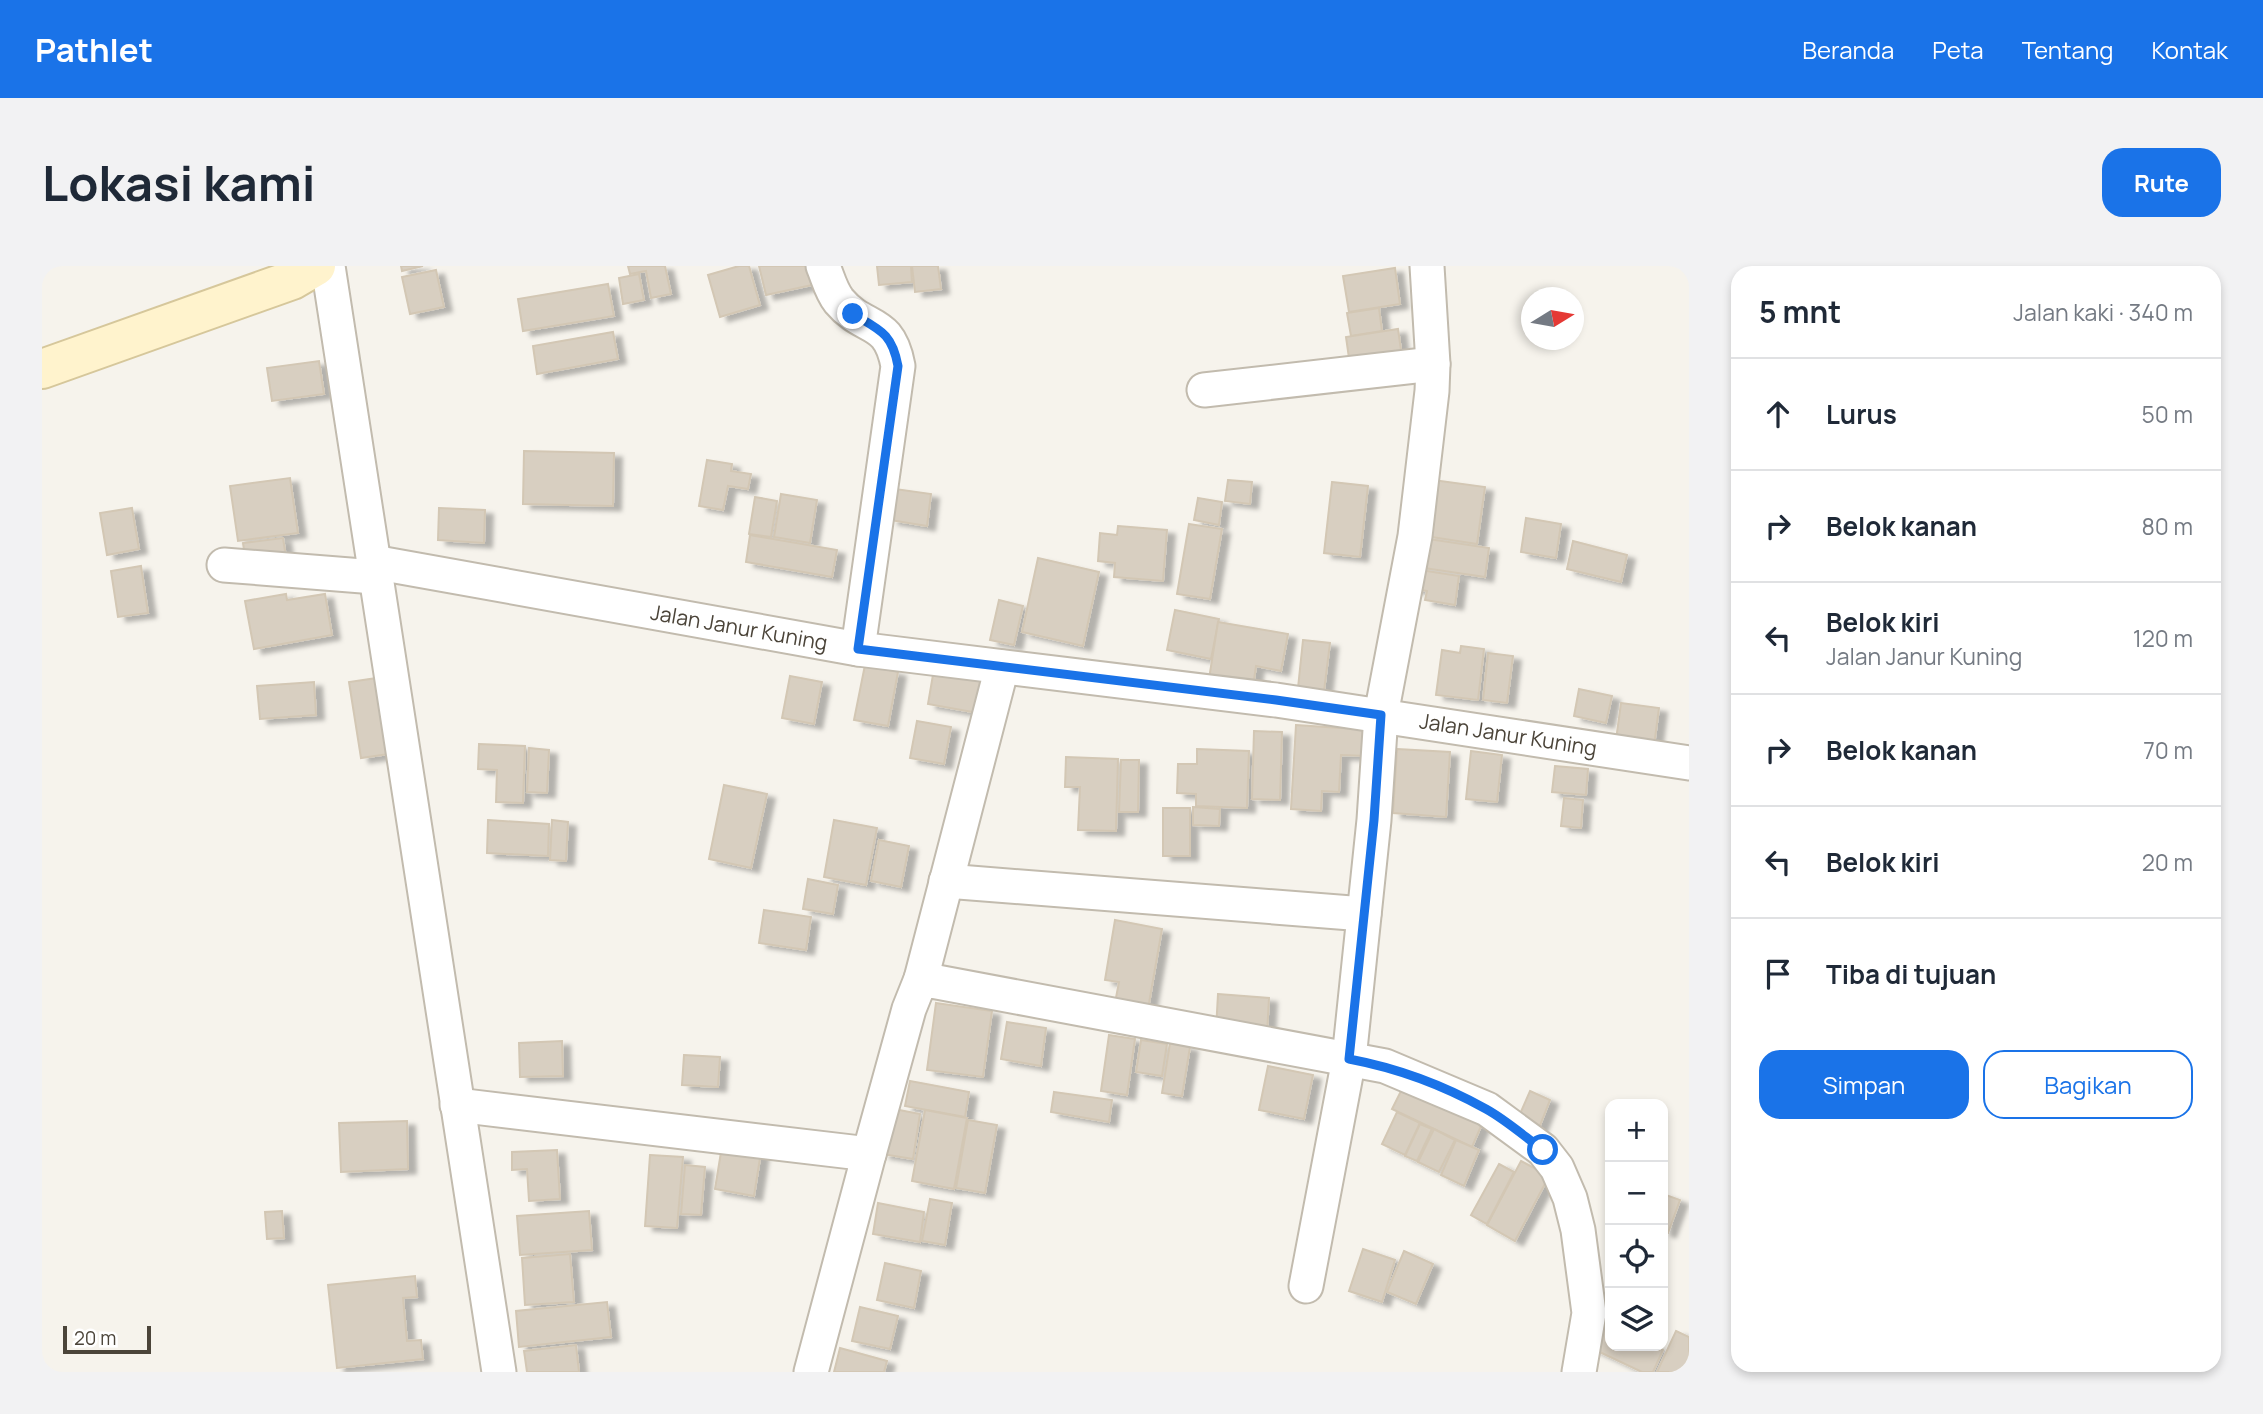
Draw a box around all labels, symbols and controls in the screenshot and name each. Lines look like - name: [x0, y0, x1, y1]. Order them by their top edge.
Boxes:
- text: Pathlet: [35, 27, 153, 72]
- text: Beranda: [1802, 33, 1894, 66]
- text: Peta: [1932, 33, 1984, 66]
- text: Tentang: [2022, 33, 2113, 66]
- text: Kontak: [2151, 33, 2228, 66]
- button: Rute: [2102, 148, 2221, 217]
- text: Lokasi kami: [42, 149, 315, 216]
- north arrow: [1521, 287, 1584, 350]
- text: 5 mnt: [1759, 291, 1841, 332]
- text: Jalan kaki · 340 m: [2013, 296, 2193, 328]
- route end: [837, 298, 868, 329]
- icon: ahead: [1759, 395, 1797, 433]
- text: Lurus: [1826, 396, 1897, 432]
- text: 50 m: [2142, 398, 2193, 430]
- icon: right: [1759, 507, 1797, 545]
- text: Belok kanan: [1826, 508, 1977, 544]
- text: 80 m: [2142, 510, 2193, 542]
- street label: Jalan Janur Kuning: [648, 598, 830, 656]
- text: Belok kiri: [1826, 604, 1940, 640]
- icon: left: [1759, 619, 1797, 657]
- text: 120 m: [2133, 622, 2193, 654]
- text: Jalan Janur Kuning: [1826, 640, 2022, 672]
- street label: Jalan Janur Kuning: [1417, 706, 1599, 762]
- icon: right: [1759, 731, 1797, 769]
- text: Belok kanan: [1826, 732, 1977, 768]
- text: 70 m: [2143, 734, 2193, 766]
- icon: left: [1759, 843, 1797, 881]
- text: Belok kiri: [1826, 844, 1940, 880]
- text: 20 m: [2142, 846, 2193, 878]
- icon: arrive: [1759, 955, 1797, 993]
- text: Tiba di tujuan: [1826, 956, 1996, 992]
- button: Simpan: [1759, 1050, 1969, 1119]
- button: Bagikan: [1983, 1050, 2193, 1119]
- map controls: [1605, 1099, 1668, 1351]
- button: +: [1605, 1099, 1668, 1162]
- route start: [1527, 1134, 1558, 1165]
- button: −: [1605, 1162, 1668, 1225]
- button: locate: [1605, 1225, 1668, 1288]
- button: layers: [1605, 1288, 1668, 1351]
- scale bar: [63, 1323, 150, 1355]
- text: 20 m: [74, 1325, 116, 1351]

